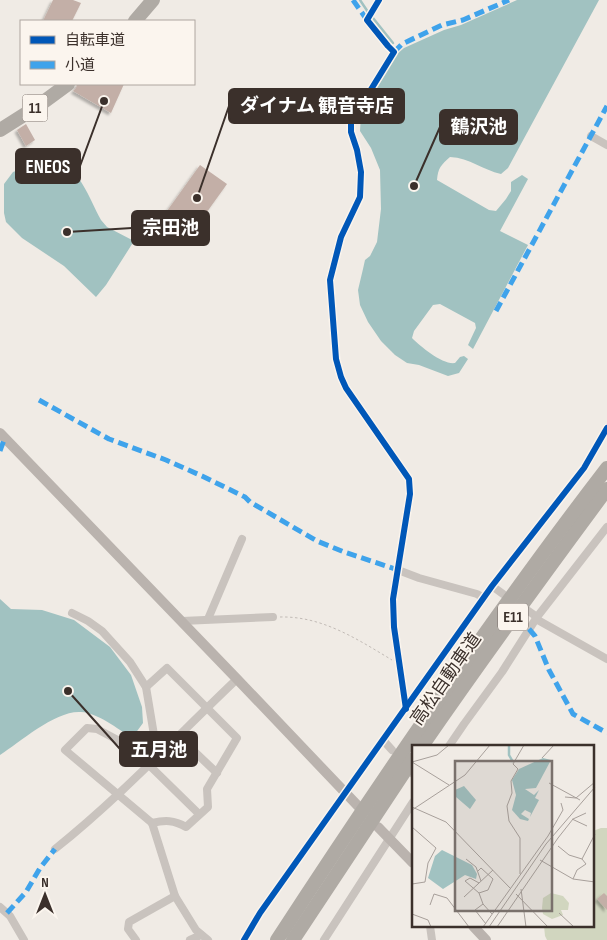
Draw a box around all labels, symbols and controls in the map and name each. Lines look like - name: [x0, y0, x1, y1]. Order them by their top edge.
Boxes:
- legend: [20, 20, 195, 85]
- text: 自転車道: [65, 31, 125, 50]
- text: 小道: [65, 56, 95, 75]
- callout: ダイナム 観音寺店: [229, 89, 404, 123]
- road number: 11: [22, 95, 48, 122]
- text: ダイナム 観音寺店: [240, 95, 394, 118]
- callout: 鶴沢池: [440, 110, 517, 144]
- text: 鶴沢池: [450, 116, 508, 139]
- callout: ENEOS: [16, 149, 80, 183]
- text: ENEOS: [26, 156, 70, 179]
- callout: 宗田池: [132, 211, 209, 245]
- text: 宗田池: [142, 217, 200, 240]
- road number: E11: [498, 604, 528, 630]
- street label: 高松自動車道: [406, 629, 486, 729]
- callout: 五月池: [120, 732, 197, 766]
- text: 五月池: [130, 739, 188, 762]
- inset map: [412, 745, 594, 928]
- north arrow: [20, 870, 70, 920]
- text: N: [41, 874, 49, 891]

